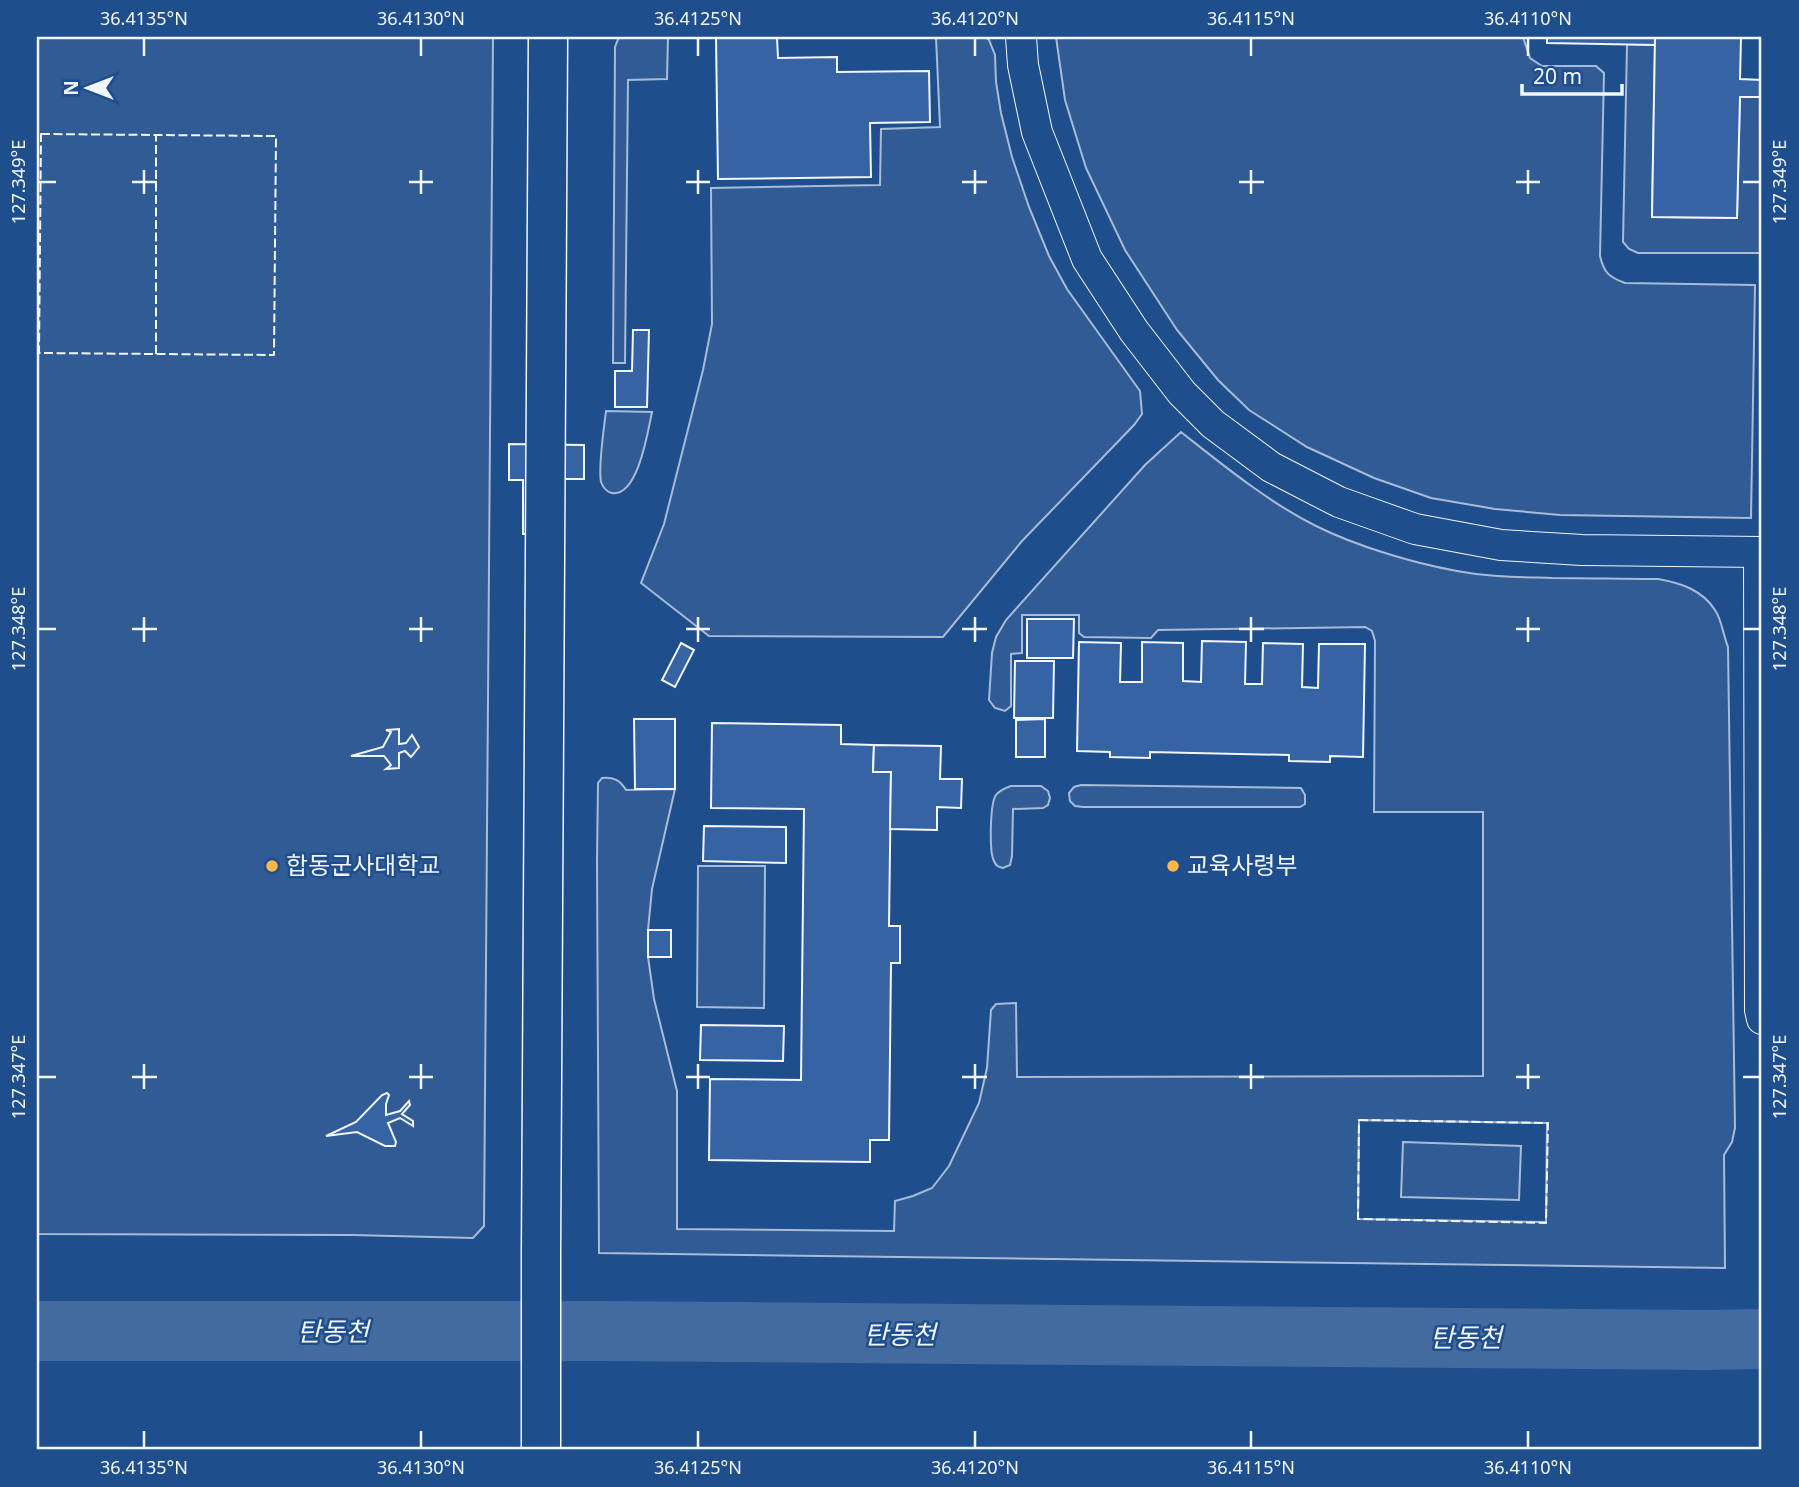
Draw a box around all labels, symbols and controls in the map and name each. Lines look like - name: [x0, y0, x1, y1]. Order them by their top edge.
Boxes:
- text: 36.4135°N: [100, 6, 188, 30]
- text: 36.4130°N: [377, 6, 465, 30]
- text: 36.4125°N: [654, 6, 742, 30]
- text: 36.4120°N: [931, 6, 1019, 30]
- text: 36.4115°N: [1207, 6, 1295, 30]
- text: 36.4110°N: [1484, 6, 1572, 30]
- north arrow: [52, 52, 122, 122]
- scale bar: [1522, 52, 1622, 96]
- text: 20 m: [1533, 62, 1582, 90]
- text: N: [58, 80, 84, 96]
- text: 127.349°E: [6, 140, 30, 224]
- text: 127.349°E: [1767, 140, 1791, 224]
- text: 127.348°E: [6, 587, 30, 671]
- text: 127.348°E: [1767, 587, 1791, 671]
- place label: 합동군사대학교: [286, 848, 441, 881]
- place label: 교육사령부: [1187, 848, 1297, 881]
- marker: 합동군사대학교: [264, 858, 280, 874]
- marker: 교육사령부: [1165, 858, 1181, 874]
- text: 127.347°E: [6, 1035, 30, 1119]
- text: 127.347°E: [1767, 1035, 1791, 1119]
- water label: 탄동천: [297, 1313, 372, 1349]
- water label: 탄동천: [864, 1316, 939, 1352]
- water label: 탄동천: [1430, 1319, 1505, 1355]
- text: 36.4135°N: [100, 1455, 188, 1479]
- text: 36.4130°N: [377, 1455, 465, 1479]
- text: 36.4125°N: [654, 1455, 742, 1479]
- text: 36.4120°N: [931, 1455, 1019, 1479]
- text: 36.4115°N: [1207, 1455, 1295, 1479]
- text: 36.4110°N: [1484, 1455, 1572, 1479]

